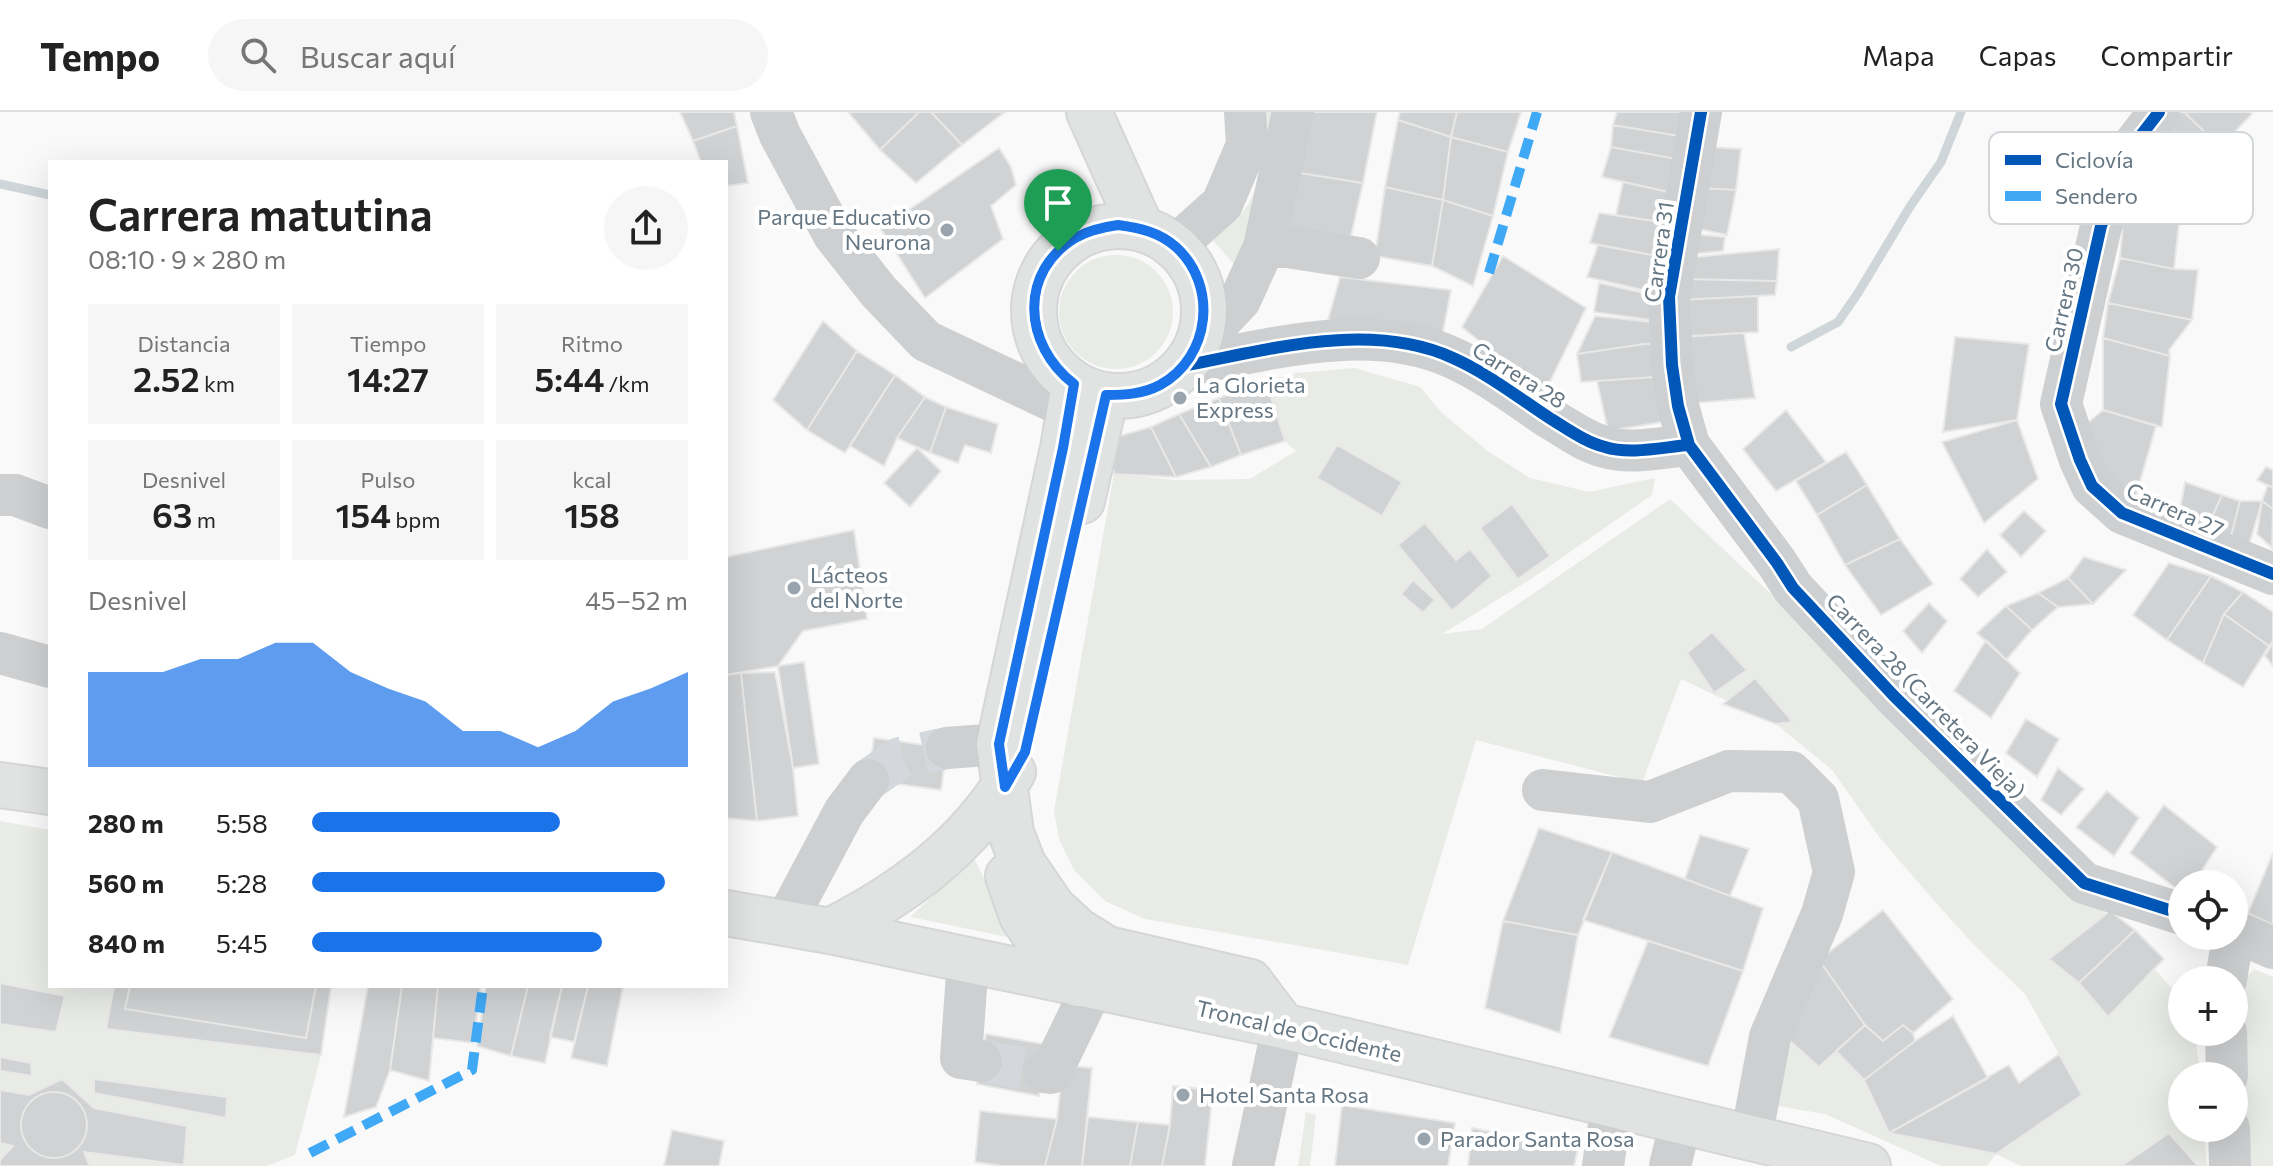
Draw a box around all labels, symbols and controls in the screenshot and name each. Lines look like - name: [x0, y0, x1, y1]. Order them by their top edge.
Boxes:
- search box: [208, 19, 768, 91]
- text: Tempo: [40, 32, 160, 79]
- icon: search: [236, 33, 280, 77]
- text: Buscar aquí: [300, 37, 456, 74]
- text: Mapa: [1862, 38, 1935, 72]
- text: Capas: [1979, 38, 2056, 72]
- text: Compartir: [2100, 38, 2233, 72]
- legend: [1989, 132, 2253, 224]
- text: Ciclovía: [2055, 146, 2133, 173]
- pin: [1024, 169, 1092, 251]
- icon: arrive: [1036, 181, 1080, 225]
- text: Sendero: [2055, 182, 2138, 209]
- text: Carrera matutina: [88, 186, 433, 240]
- button: share: [604, 186, 688, 270]
- street label: Carrera 31: [1638, 200, 1679, 304]
- place label: Parque Educativo Neurona: [757, 203, 931, 255]
- marker: Parque Educativo Neurona: [938, 221, 956, 239]
- text: 08:10 · 9 × 280 m: [88, 243, 286, 274]
- street label: Carrera 30: [2038, 245, 2089, 355]
- text: Distancia: [138, 330, 230, 357]
- text: Tiempo: [350, 330, 426, 357]
- text: Ritmo: [561, 330, 623, 357]
- street label: Carrera 28: [1468, 335, 1571, 414]
- text: 2.52: [133, 357, 200, 399]
- text: 14:27: [347, 357, 429, 399]
- text: 5:44: [535, 357, 604, 399]
- text: km: [200, 370, 235, 397]
- text: /km: [604, 370, 649, 397]
- place label: La Glorieta Express: [1196, 371, 1306, 423]
- marker: La Glorieta Express: [1171, 389, 1189, 407]
- text: Desnivel: [142, 466, 226, 493]
- text: Pulso: [361, 466, 415, 493]
- text: kcal: [572, 466, 612, 493]
- street label: Carrera 27: [2122, 476, 2228, 543]
- text: 63: [152, 493, 192, 535]
- text: 154: [336, 493, 391, 535]
- text: 158: [564, 493, 620, 535]
- text: m: [192, 506, 216, 533]
- text: bpm: [391, 506, 440, 533]
- place label: Lácteos del Norte: [810, 561, 903, 613]
- marker: Lácteos del Norte: [785, 579, 803, 597]
- text: Desnivel: [88, 584, 187, 615]
- text: 45–52 m: [585, 584, 688, 615]
- street label: Carrera 28 (Carretera Vieja): [1821, 587, 2032, 804]
- text: 280 m: [88, 807, 164, 838]
- text: 5:58: [216, 807, 268, 838]
- text: 560 m: [88, 867, 164, 898]
- text: 5:28: [216, 867, 267, 898]
- map controls: [2168, 870, 2248, 1142]
- button: locate: [2168, 870, 2248, 950]
- text: 840 m: [88, 927, 165, 958]
- text: 5:45: [216, 927, 268, 958]
- button: +: [2168, 966, 2248, 1046]
- street label: Troncal de Occidente: [1194, 994, 1404, 1067]
- button: −: [2168, 1062, 2248, 1142]
- place label: Hotel Santa Rosa: [1199, 1081, 1369, 1108]
- marker: Hotel Santa Rosa: [1174, 1086, 1192, 1104]
- place label: Parador Santa Rosa: [1440, 1125, 1634, 1152]
- marker: Parador Santa Rosa: [1415, 1130, 1433, 1148]

